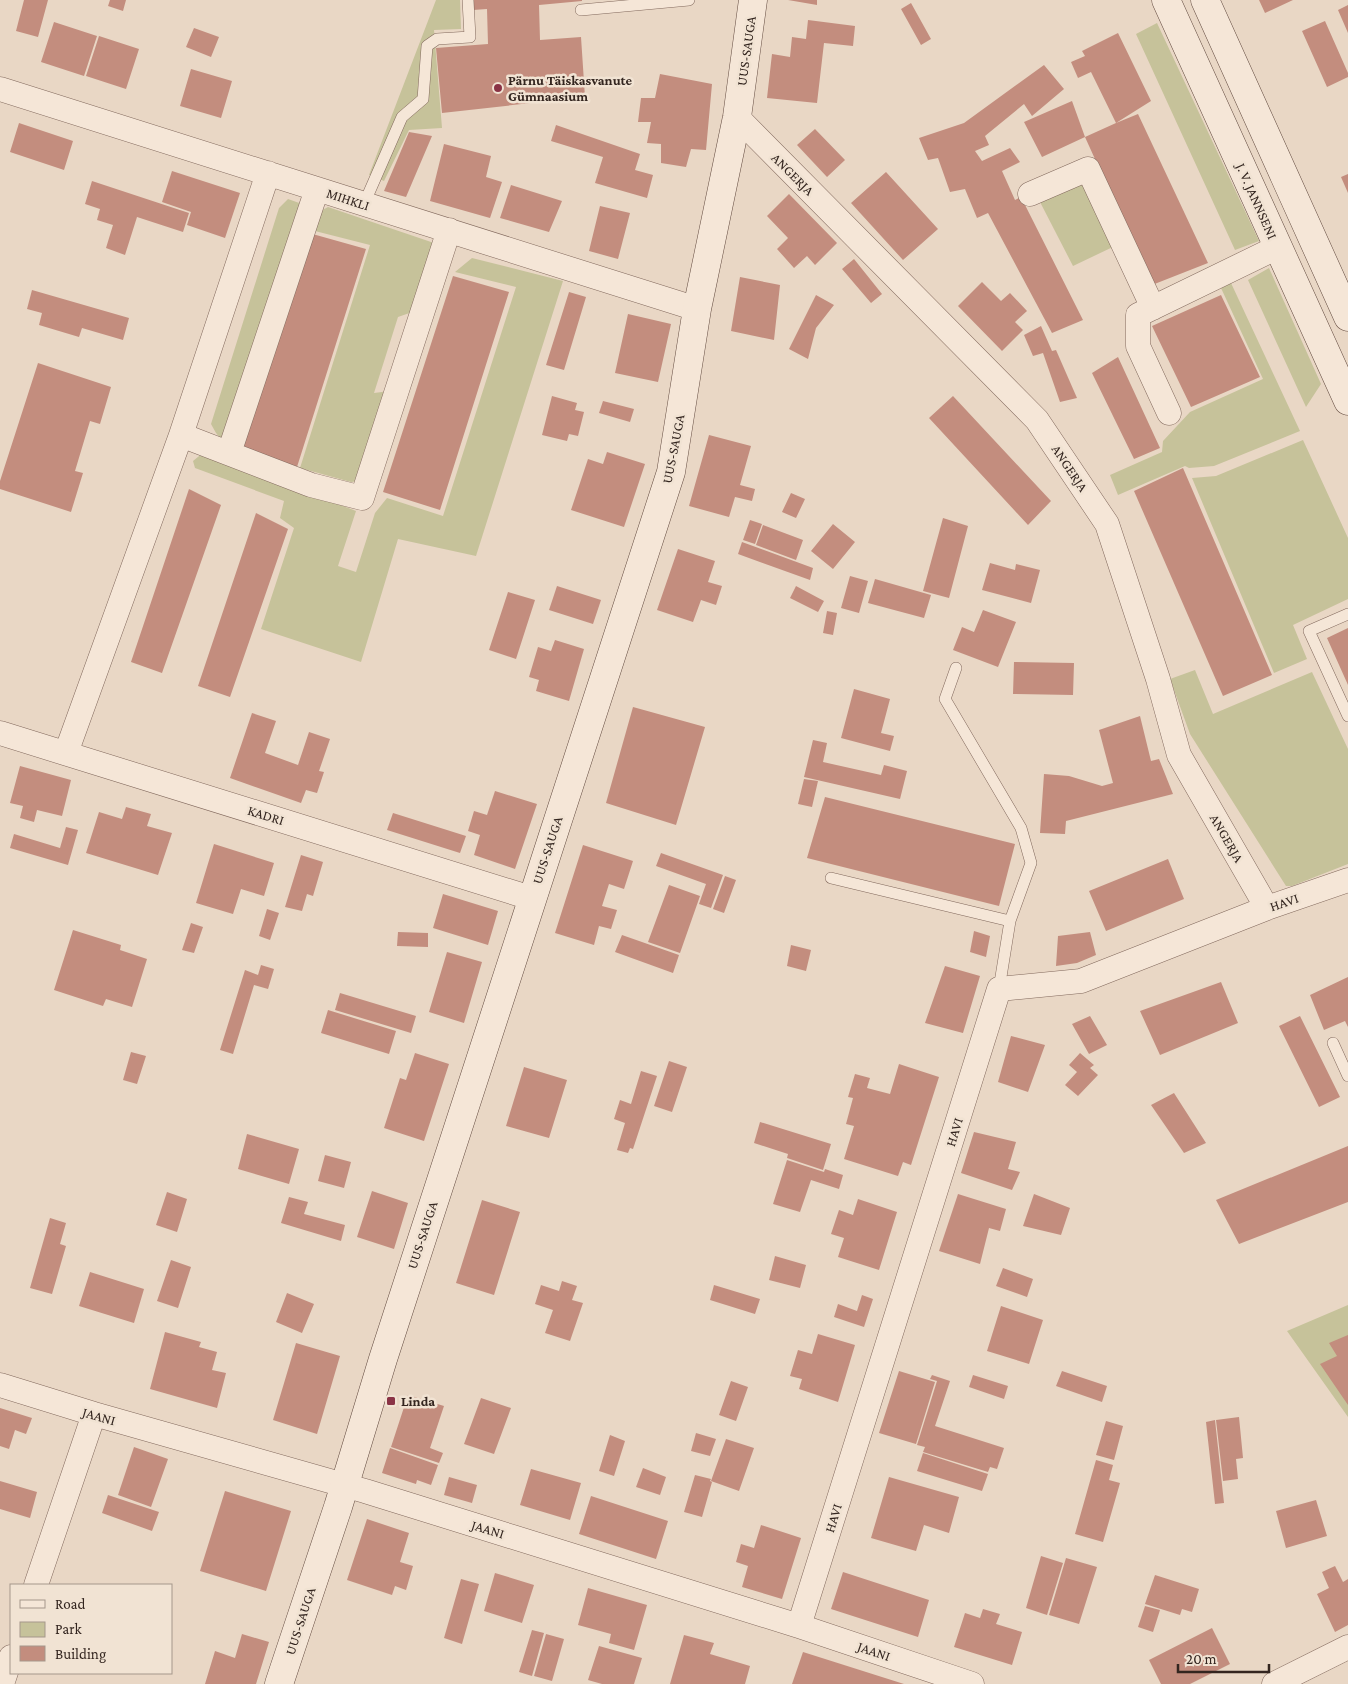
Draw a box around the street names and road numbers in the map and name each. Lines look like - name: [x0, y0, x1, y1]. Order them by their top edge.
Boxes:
- street label: UUS-SAUGA: [733, 15, 759, 87]
- street label: ANGERJA: [768, 149, 818, 199]
- street label: J. V. JANNSENI: [1232, 159, 1281, 241]
- street label: MIHKLI: [324, 185, 372, 213]
- street label: UUS-SAUGA: [658, 413, 688, 485]
- street label: ANGERJA: [1048, 441, 1092, 495]
- street label: KADRI: [246, 802, 286, 828]
- street label: ANGERJA: [1207, 811, 1247, 865]
- street label: UUS-SAUGA: [529, 814, 565, 886]
- street label: HAVI: [1268, 890, 1300, 914]
- street label: HAVI: [942, 1116, 966, 1148]
- street label: UUS-SAUGA: [404, 1199, 440, 1271]
- street label: JAANI: [79, 1403, 117, 1428]
- street label: HAVI: [821, 1502, 845, 1534]
- street label: JAANI: [468, 1516, 506, 1542]
- street label: UUS-SAUGA: [282, 1585, 318, 1657]
- street label: JAANI: [854, 1637, 892, 1664]

